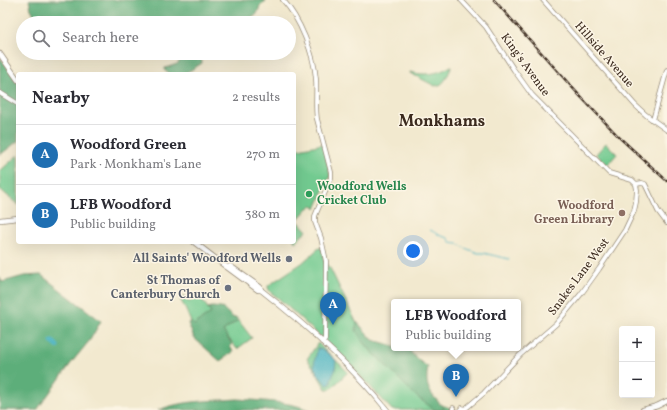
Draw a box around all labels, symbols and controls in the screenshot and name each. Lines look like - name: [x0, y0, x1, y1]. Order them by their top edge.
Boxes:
- search box: [16, 16, 296, 60]
- street label: Hillside Avenue: [571, 19, 637, 92]
- icon: search: [30, 27, 52, 49]
- text: Search here: [62, 28, 139, 49]
- street label: King's Avenue: [497, 30, 553, 100]
- text: Nearby: [32, 87, 90, 110]
- text: 2 results: [232, 89, 280, 107]
- district label: Monkhams: [399, 111, 485, 133]
- text: Woodford Green: [70, 135, 187, 156]
- text: A: [40, 146, 50, 164]
- text: 270 m: [246, 146, 280, 164]
- text: Park · Monkham's Lane: [70, 156, 201, 174]
- place label: Woodford Wells Cricket Club: [317, 179, 407, 209]
- marker: Woodford Wells Cricket Club: [304, 189, 314, 199]
- text: LFB Woodford: [70, 195, 171, 216]
- place label: Woodford Green Library: [534, 198, 615, 228]
- text: B: [41, 206, 49, 224]
- text: 380 m: [245, 206, 280, 224]
- marker: Woodford Green Library: [617, 208, 627, 218]
- text: Public building: [70, 216, 156, 234]
- street label: Snakes Lane West: [545, 235, 613, 319]
- your location: [403, 241, 423, 261]
- place label: All Saints' Woodford Wells: [133, 251, 281, 267]
- marker: All Saints' Woodford Wells: [284, 254, 294, 264]
- place label: St Thomas of Canterbury Church: [111, 273, 221, 303]
- marker: St Thomas of Canterbury Church: [223, 283, 233, 293]
- pin: A: [320, 292, 346, 325]
- popup: [391, 299, 521, 351]
- text: LFB Woodford: [405, 306, 507, 327]
- map controls: [619, 326, 655, 398]
- button: +: [619, 326, 655, 362]
- text: Public building: [405, 327, 491, 345]
- button: −: [619, 362, 655, 398]
- pin: B: [443, 364, 469, 397]

